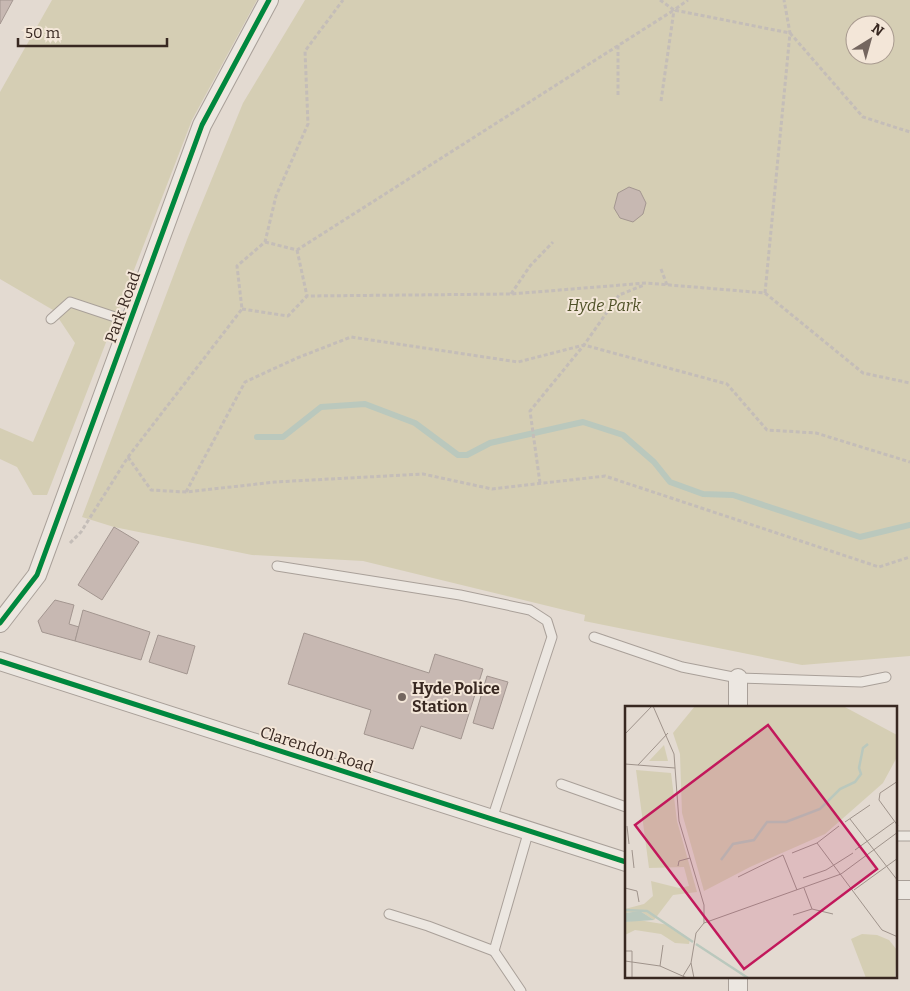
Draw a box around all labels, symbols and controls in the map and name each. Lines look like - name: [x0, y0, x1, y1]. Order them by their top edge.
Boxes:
- scale bar: [18, 15, 166, 47]
- north arrow: [845, 15, 895, 65]
- text: N: [868, 20, 887, 40]
- text: 50 m: [25, 24, 61, 42]
- street label: Park Road: [101, 268, 144, 345]
- park label: Hyde Park: [567, 296, 641, 315]
- place label: Hyde Police Station: [412, 679, 500, 716]
- marker: Hyde Police Station: [396, 691, 408, 703]
- inset map: [625, 706, 898, 978]
- street label: Clarendon Road: [258, 722, 376, 777]

